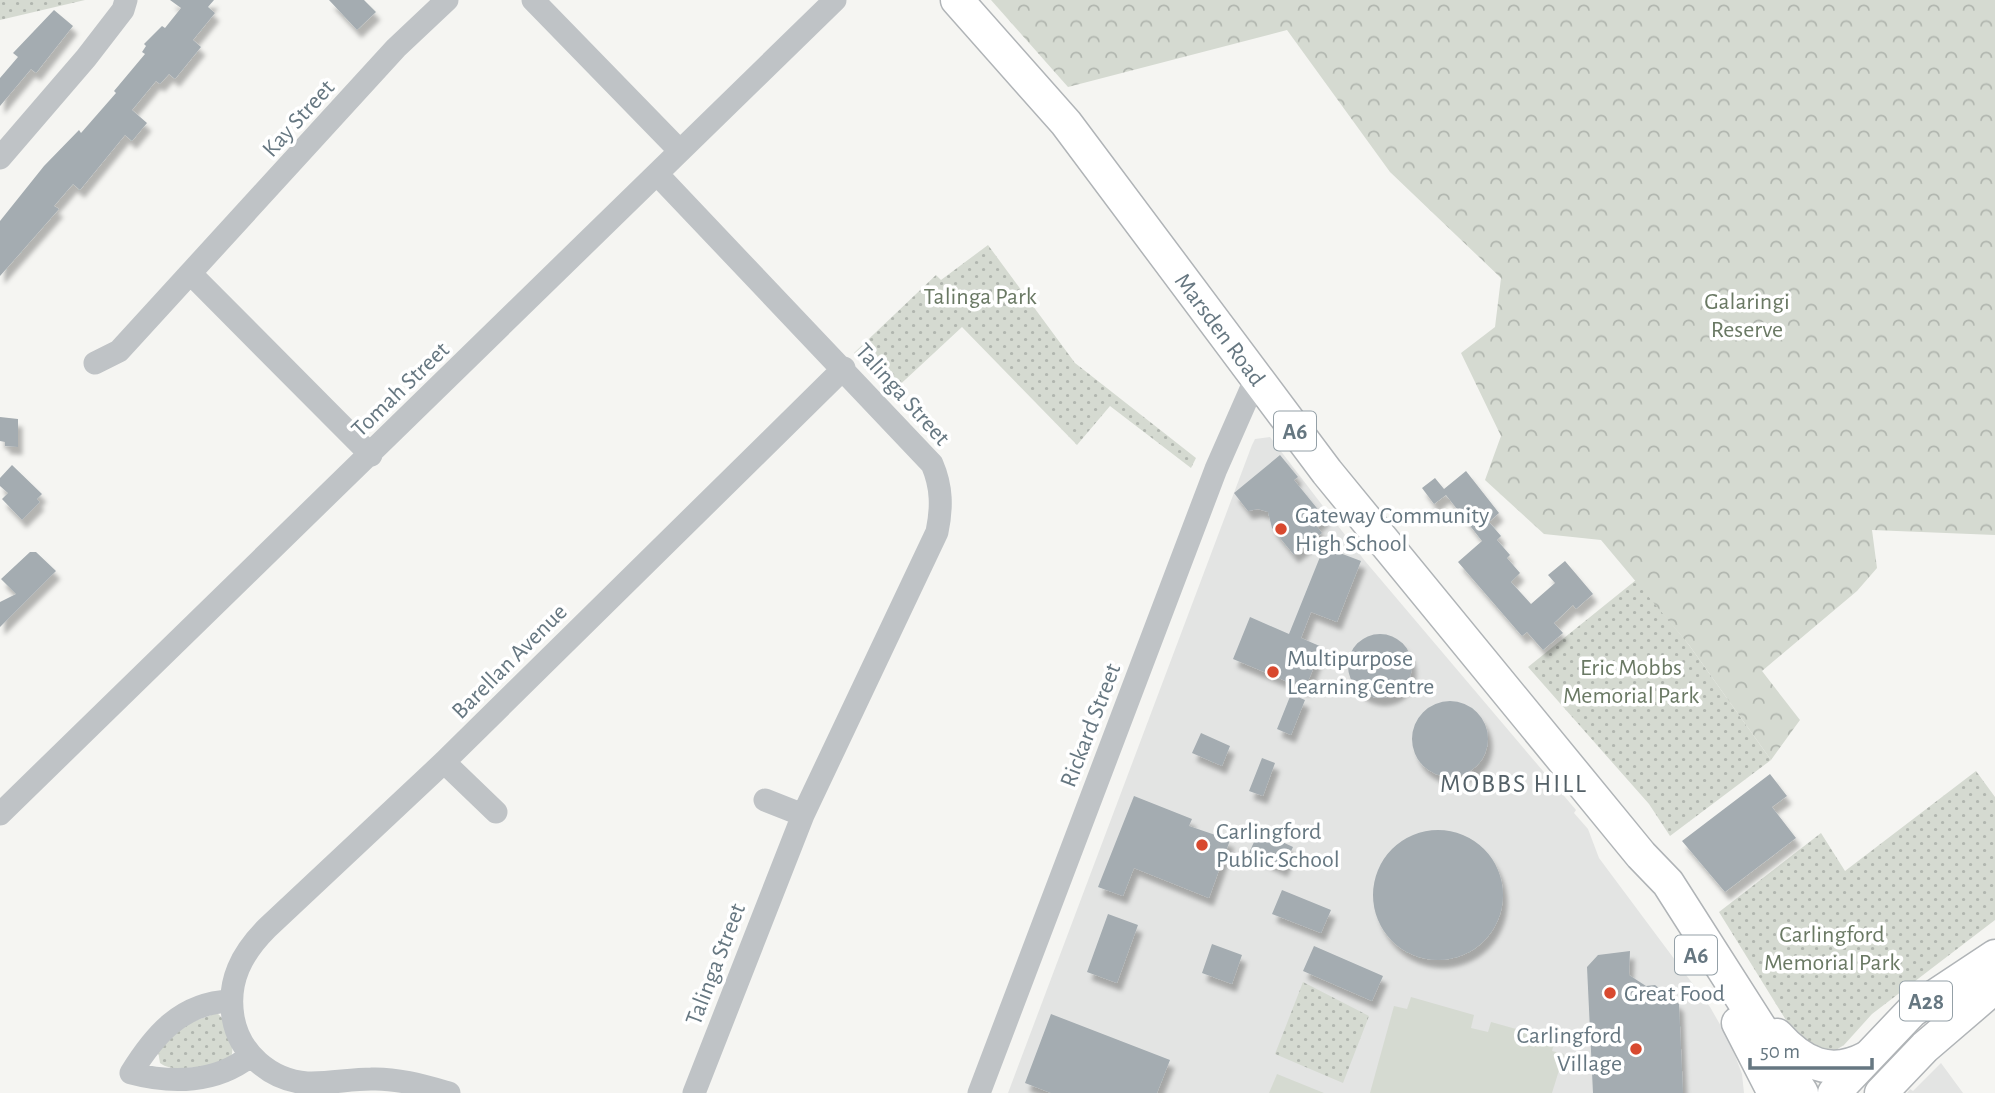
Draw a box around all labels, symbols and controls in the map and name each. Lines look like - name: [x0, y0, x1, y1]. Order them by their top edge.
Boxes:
- street label: Kay Street: [258, 75, 339, 162]
- street label: Marsden Road: [1170, 269, 1269, 391]
- park label: Talinga Park: [923, 285, 1037, 309]
- park label: Galaringi Reserve: [1704, 290, 1790, 342]
- street label: Tomah Street: [347, 337, 454, 442]
- street label: Talinga Street: [850, 339, 954, 451]
- road number: A6: [1274, 412, 1316, 450]
- place label: Gateway Community High School: [1295, 504, 1489, 556]
- marker: Gateway Community High School: [1273, 521, 1289, 537]
- street label: Barellan Avenue: [448, 600, 572, 724]
- place label: Multipurpose Learning Centre: [1287, 647, 1434, 699]
- park label: Eric Mobbs Memorial Park: [1563, 656, 1699, 708]
- street label: Rickard Street: [1056, 660, 1126, 790]
- marker: Multipurpose Learning Centre: [1265, 664, 1281, 680]
- district label: MOBBS HILL: [1440, 771, 1588, 797]
- place label: Carlingford Public School: [1216, 820, 1340, 872]
- marker: Carlingford Public School: [1194, 837, 1210, 853]
- street label: Talinga Street: [682, 900, 750, 1029]
- park label: Carlingford Memorial Park: [1764, 923, 1900, 975]
- road number: A6: [1675, 936, 1717, 974]
- place label: Great Food: [1624, 982, 1725, 1006]
- road number: A28: [1900, 982, 1952, 1020]
- marker: Great Food: [1602, 985, 1618, 1001]
- place label: Carlingford Village: [1517, 1024, 1622, 1076]
- scale bar: [1750, 1026, 1872, 1070]
- marker: Carlingford Village: [1628, 1041, 1644, 1057]
- text: 50 m: [1760, 1041, 1800, 1062]

